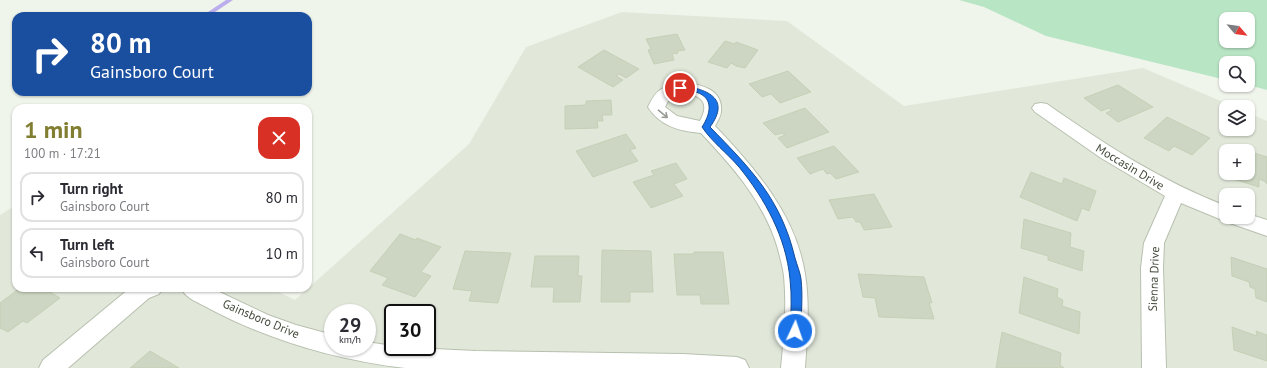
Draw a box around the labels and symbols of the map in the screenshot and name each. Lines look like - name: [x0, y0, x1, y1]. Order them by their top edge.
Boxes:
- north arrow: [1219, 12, 1255, 48]
- pin: [663, 71, 697, 105]
- one-way arrow: [657, 109, 668, 118]
- street label: Moccasin Drive: [1093, 140, 1167, 193]
- street label: Sienna Drive: [1145, 246, 1162, 312]
- street label: Gainsboro Drive: [221, 296, 302, 341]
- speed limit sign: 30: [384, 304, 436, 356]
- position arrow: [774, 310, 816, 352]

